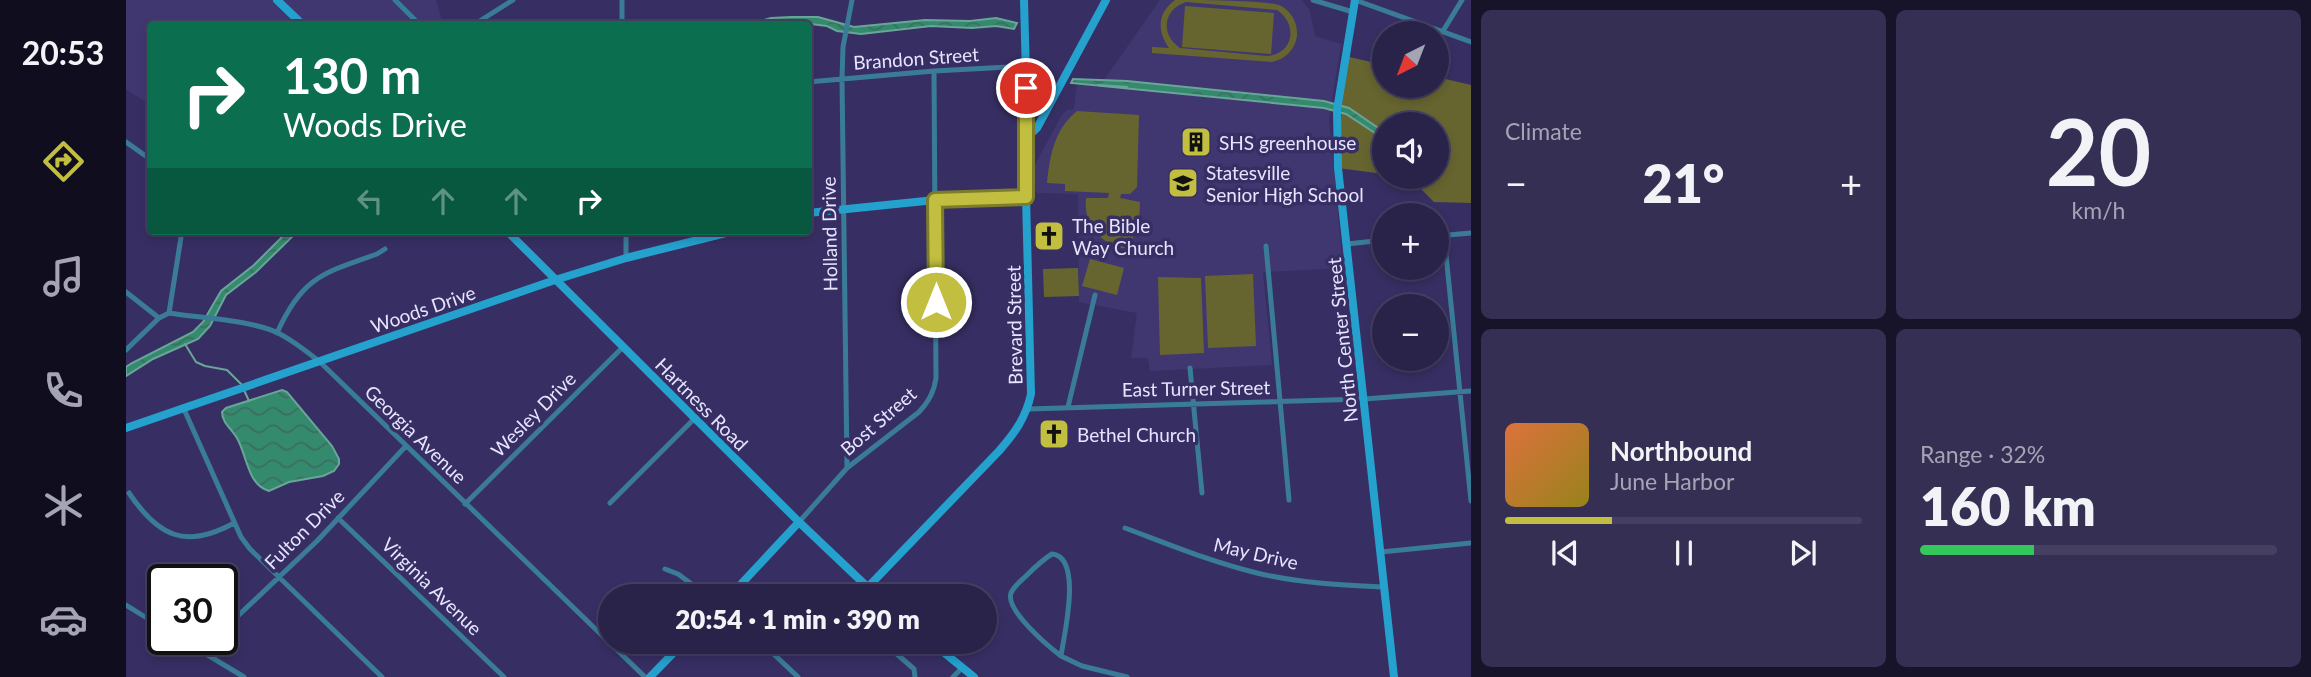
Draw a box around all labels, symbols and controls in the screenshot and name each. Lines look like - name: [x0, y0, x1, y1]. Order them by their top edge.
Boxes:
- north arrow: [1372, 21, 1449, 98]
- map controls: [1372, 21, 1449, 371]
- text: 20:53: [22, 33, 104, 72]
- street label: Brandon Street: [852, 42, 980, 74]
- text: 130 m: [283, 46, 421, 104]
- icon: right: [168, 49, 259, 140]
- pin: [996, 58, 1056, 118]
- icon: arrive: [1007, 69, 1045, 107]
- text: 20: [2046, 96, 2151, 205]
- text: Woods Drive: [283, 105, 467, 144]
- button: sound: [1372, 112, 1449, 189]
- text: Climate: [1505, 117, 1582, 145]
- building icon: SHS greenhouse: [1179, 125, 1213, 159]
- place label: SHS greenhouse: [1219, 131, 1356, 154]
- icon: directions: [39, 137, 88, 186]
- text: 21°: [1643, 152, 1724, 214]
- text: −: [1505, 160, 1527, 206]
- text: +: [1840, 160, 1862, 206]
- place label: Statesville Senior High School: [1206, 161, 1364, 206]
- school or university icon: Statesville Senior High School: [1166, 166, 1200, 200]
- street label: Holland Drive: [816, 176, 842, 292]
- icon: left: [351, 182, 389, 220]
- icon: ahead: [424, 182, 462, 220]
- icon: ahead: [497, 182, 535, 220]
- icon: right: [570, 182, 608, 220]
- text: km/h: [2072, 196, 2125, 224]
- button: +: [1372, 203, 1449, 280]
- place label: The Bible Way Church: [1072, 214, 1174, 259]
- church icon: The Bible Way Church: [1032, 219, 1066, 253]
- icon: music: [39, 252, 88, 301]
- street label: North Center Street: [1322, 256, 1362, 423]
- position arrow: [899, 265, 973, 339]
- street label: Brevard Street: [1001, 265, 1027, 385]
- street label: Woods Drive: [368, 280, 478, 338]
- button: −: [1372, 294, 1449, 371]
- street label: Hartness Road: [651, 353, 753, 455]
- icon: phone: [39, 366, 88, 415]
- street label: Wesley Drive: [486, 367, 580, 461]
- street label: East Turner Street: [1122, 375, 1271, 401]
- street label: Georgia Avenue: [360, 380, 472, 488]
- street label: Bost Street: [835, 382, 921, 460]
- church icon: Bethel Church: [1037, 417, 1071, 451]
- place label: Bethel Church: [1077, 423, 1196, 446]
- text: Northbound: [1610, 435, 1752, 467]
- text: Range · 32%: [1920, 440, 2045, 468]
- text: June Harbor: [1610, 467, 1734, 495]
- text: 160 km: [1920, 475, 2096, 537]
- icon: climate: [39, 481, 88, 530]
- street label: Fulton Drive: [259, 484, 349, 574]
- street label: Virginia Avenue: [377, 532, 487, 640]
- street label: May Drive: [1211, 532, 1301, 574]
- icon: previous: [1546, 534, 1584, 572]
- icon: pause: [1665, 534, 1703, 572]
- icon: next: [1784, 534, 1822, 572]
- speed limit sign: 30: [147, 564, 238, 655]
- icon: car: [39, 595, 88, 644]
- text: 20:54 · 1 min · 390 m: [675, 603, 920, 635]

